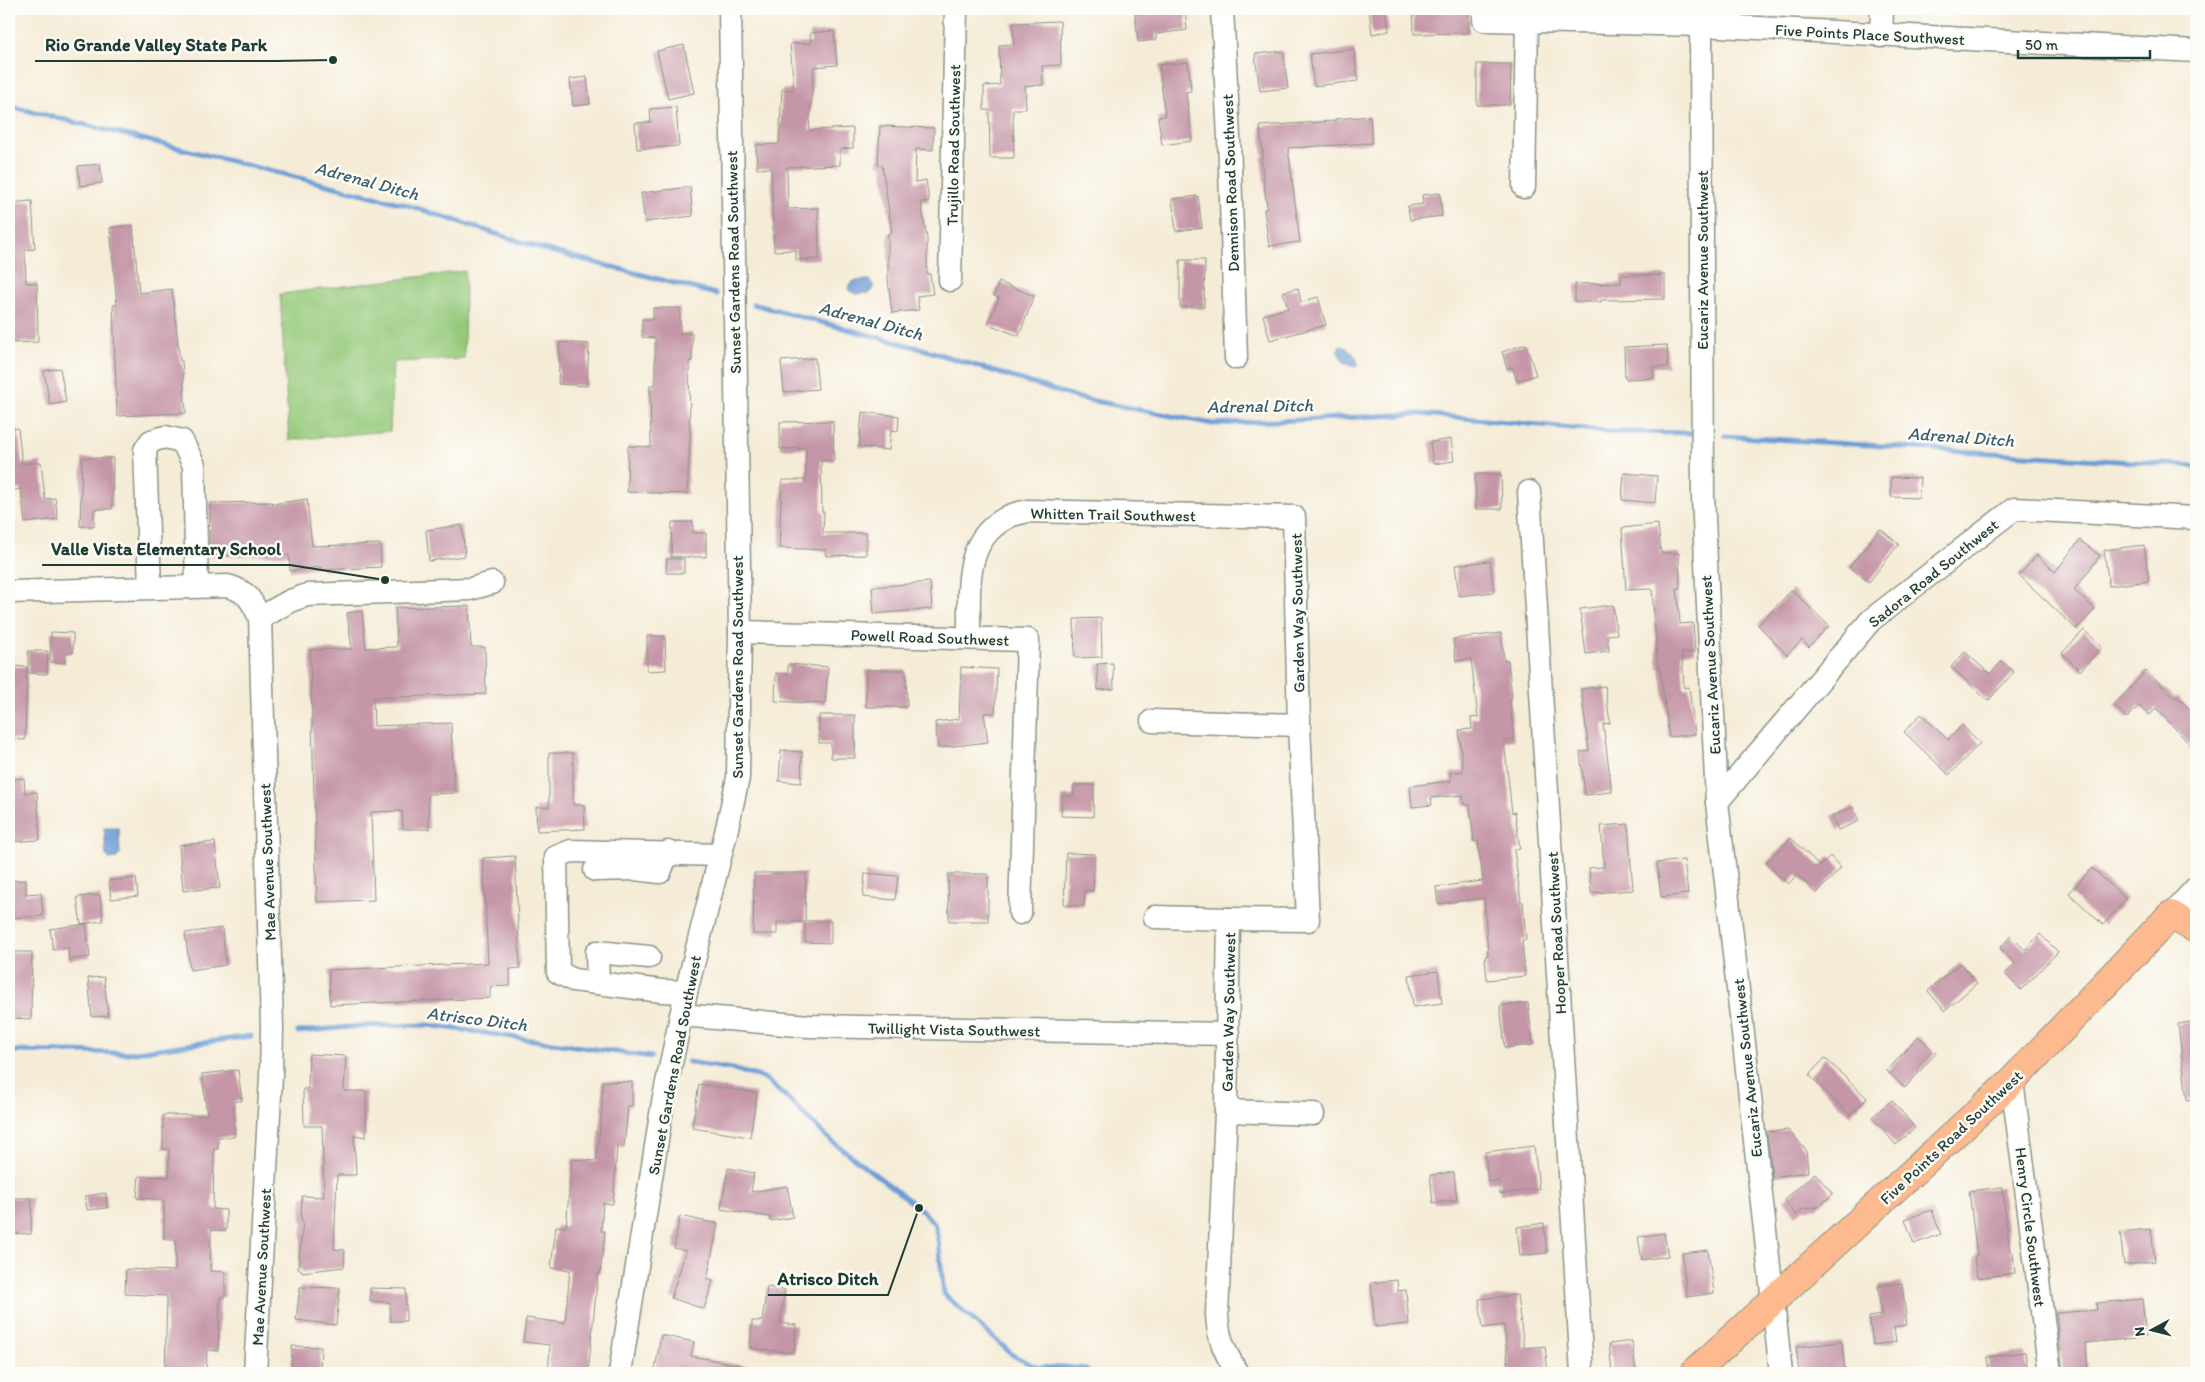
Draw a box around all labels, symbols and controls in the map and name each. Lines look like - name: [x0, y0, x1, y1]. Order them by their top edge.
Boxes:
- street label: Five Points Place Southwest: [1775, 20, 1965, 49]
- callout: Rio Grande Valley State Park: [35, 28, 276, 61]
- scale bar: [2018, 28, 2150, 60]
- text: Rio Grande Valley State Park: [45, 34, 268, 56]
- text: 50 m: [2025, 36, 2058, 54]
- street label: Trujillo Road Southwest: [943, 64, 964, 226]
- street label: Dennison Road Southwest: [1218, 94, 1243, 272]
- street label: Sunset Gardens Road Southwest: [722, 150, 745, 374]
- water label: Adrenal Ditch: [313, 157, 422, 205]
- street label: Eucariz Avenue Southwest: [1693, 170, 1712, 350]
- water label: Adrenal Ditch: [817, 297, 926, 345]
- water label: Adrenal Ditch: [1207, 394, 1314, 418]
- water label: Adrenal Ditch: [1907, 422, 2015, 452]
- street label: Whitten Trail Southwest: [1030, 504, 1196, 525]
- street label: Sadora Road Southwest: [1864, 515, 2002, 632]
- callout: Valle Vista Elementary School: [42, 532, 290, 565]
- street label: Garden Way Southwest: [1287, 533, 1308, 693]
- text: Valle Vista Elementary School: [51, 538, 282, 560]
- street label: Sunset Gardens Road Southwest: [728, 555, 747, 779]
- street label: Eucariz Avenue Southwest: [1696, 575, 1725, 755]
- street label: Powell Road Southwest: [850, 625, 1010, 650]
- street label: Mae Avenue Southwest: [255, 783, 280, 941]
- street label: Hooper Road Southwest: [1543, 851, 1570, 1015]
- street label: Garden Way Southwest: [1218, 932, 1239, 1092]
- street label: Sunset Gardens Road Southwest: [644, 954, 705, 1177]
- street label: Eucariz Avenue Southwest: [1729, 978, 1766, 1158]
- water label: Atrisco Ditch: [426, 1002, 529, 1036]
- street label: Twillight Vista Southwest: [868, 1018, 1040, 1041]
- street label: Five Points Road Southwest: [1876, 1066, 2027, 1208]
- street label: Henry Circle Southwest: [2011, 1146, 2050, 1308]
- street label: Mae Avenue Southwest: [248, 1188, 275, 1346]
- callout: Atrisco Ditch: [768, 1262, 888, 1295]
- text: Atrisco Ditch: [777, 1268, 879, 1290]
- north arrow: [2128, 1304, 2178, 1354]
- text: N: [2131, 1326, 2149, 1337]

